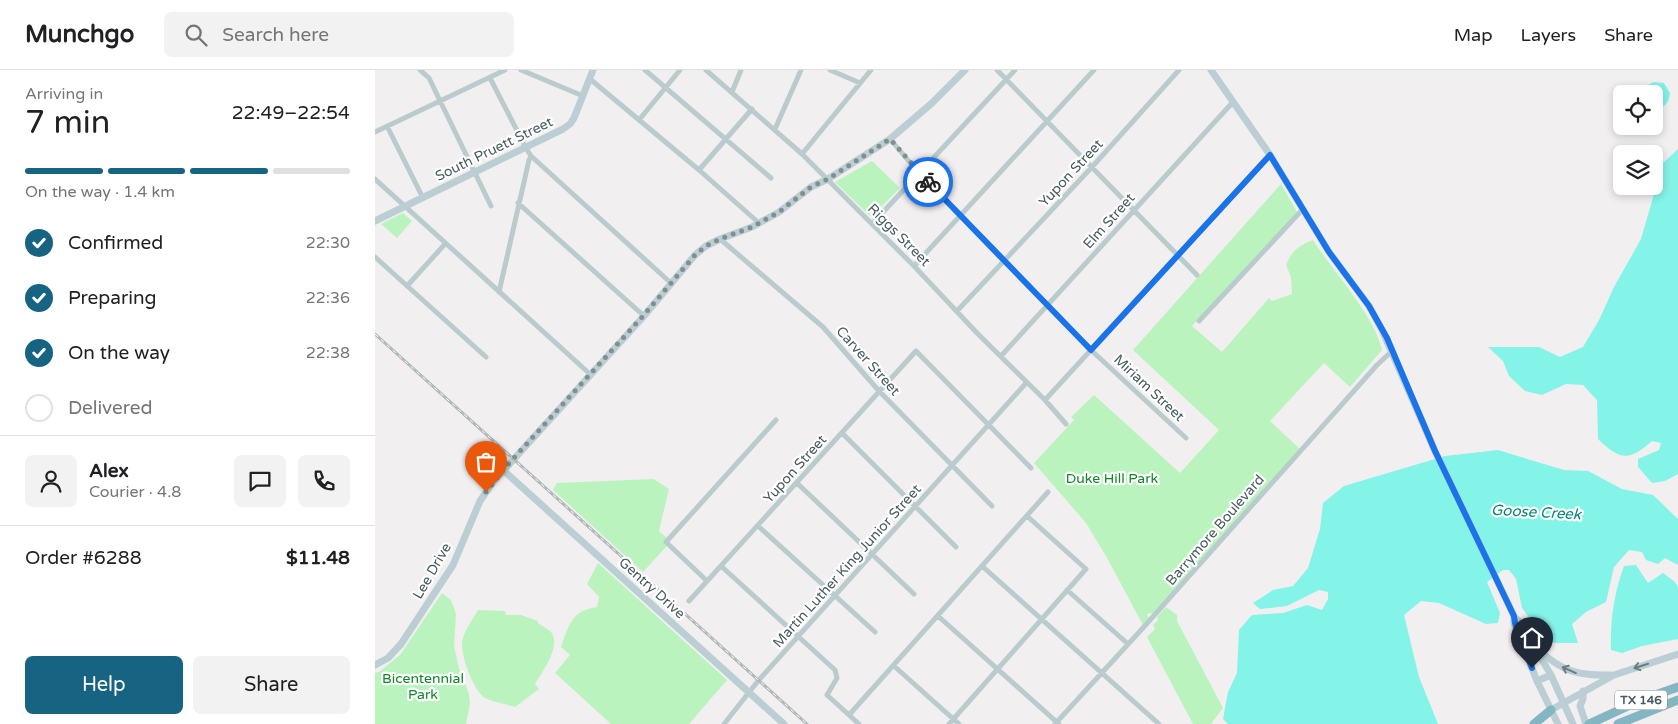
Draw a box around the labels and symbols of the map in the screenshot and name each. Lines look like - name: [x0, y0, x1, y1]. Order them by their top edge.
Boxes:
- street label: South Pruett Street: [432, 113, 556, 185]
- street label: Yupon Street: [1035, 135, 1107, 210]
- courier: [903, 157, 953, 207]
- street label: Elm Street: [1080, 189, 1139, 252]
- street label: Riggs Street: [864, 200, 934, 270]
- street label: Carver Street: [832, 323, 904, 400]
- street label: Miriam Street: [1110, 351, 1188, 425]
- street label: Yupon Street: [760, 431, 831, 507]
- pin: [465, 441, 507, 492]
- park label: Duke Hill Park: [1066, 470, 1159, 487]
- street label: Barrymore Boulevard: [1162, 471, 1268, 589]
- street label: Martin Luther King Junior Street: [769, 480, 925, 651]
- water label: Goose Creek: [1490, 501, 1583, 523]
- street label: Lee Drive: [409, 540, 455, 602]
- street label: Gentry Drive: [615, 554, 689, 622]
- pin: [1511, 617, 1553, 668]
- one-way arrow: [1633, 661, 1649, 671]
- one-way arrow: [1562, 665, 1577, 675]
- park label: Bicentennial Park: [382, 670, 464, 703]
- road number: TX 146: [1615, 690, 1667, 710]

